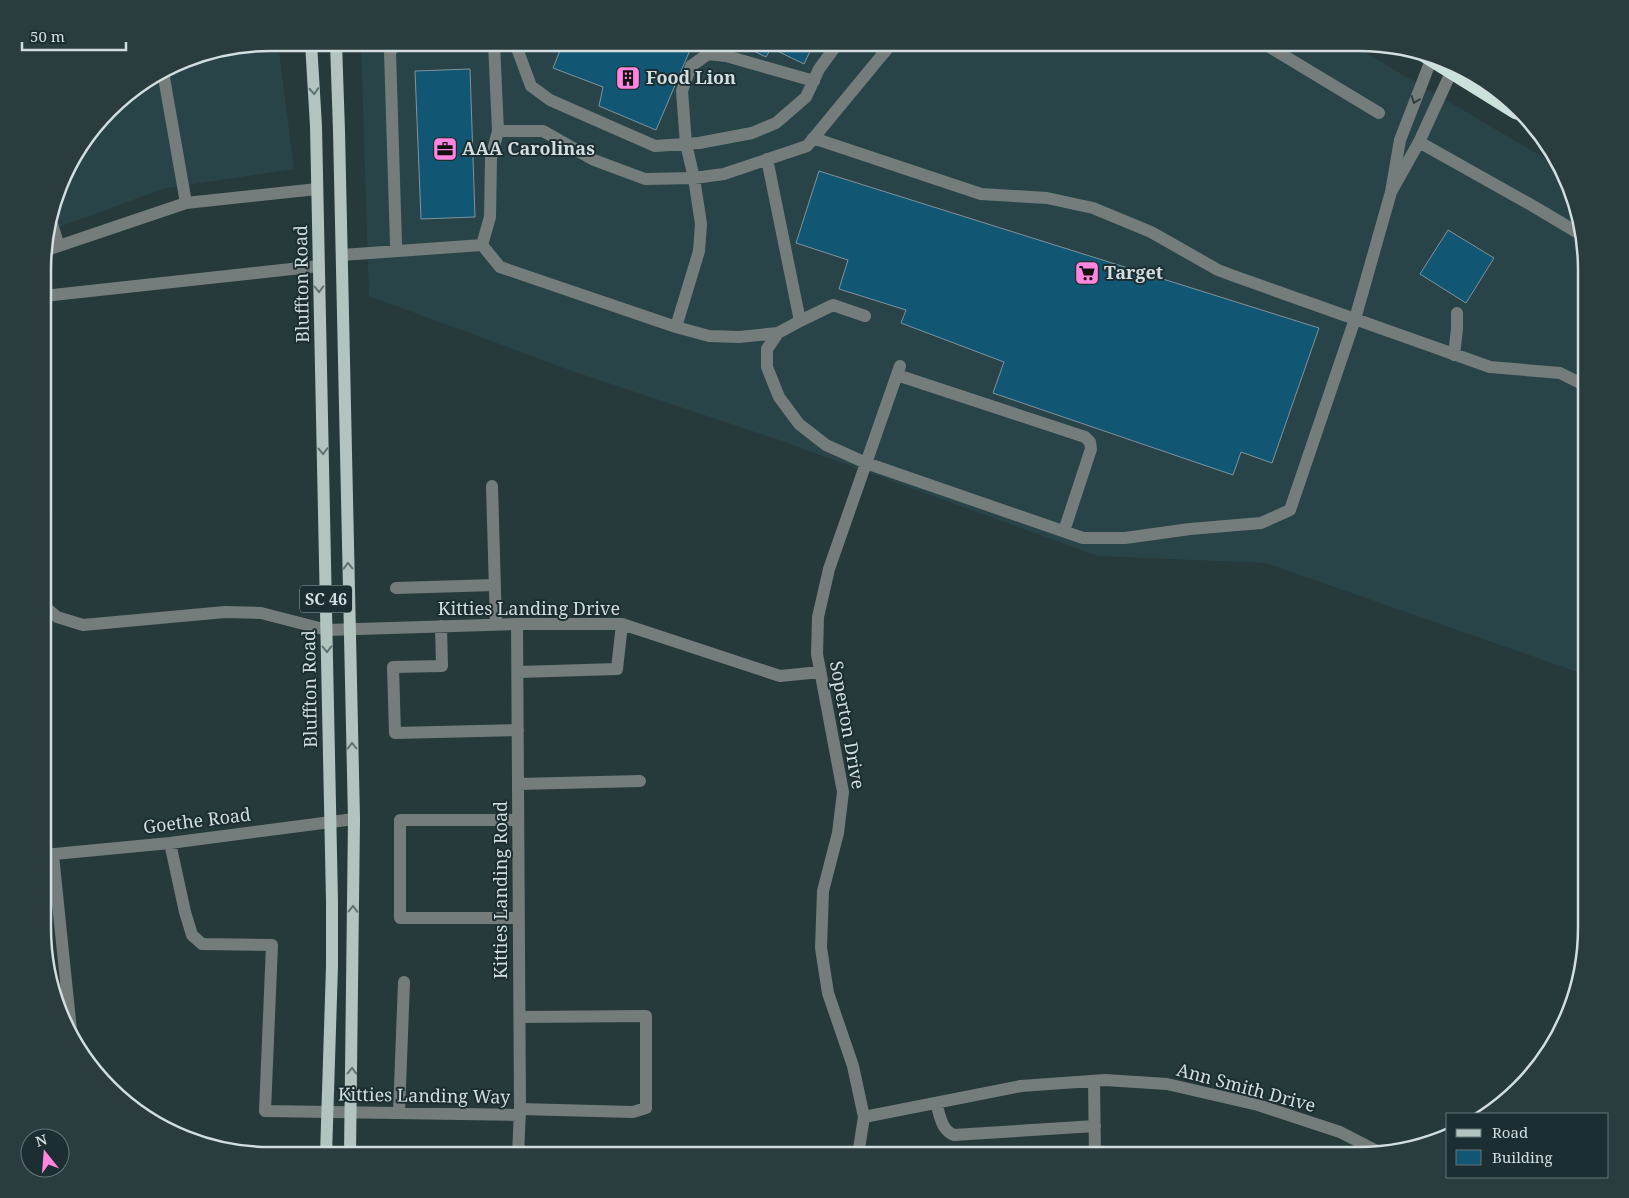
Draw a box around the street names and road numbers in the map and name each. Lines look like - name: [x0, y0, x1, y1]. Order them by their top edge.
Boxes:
- street label: Bluffton Road: [288, 225, 314, 343]
- road number: SC 46: [300, 586, 352, 612]
- street label: Kitties Landing Drive: [438, 596, 620, 620]
- street label: Bluffton Road: [296, 630, 322, 748]
- street label: Soperton Drive: [825, 659, 871, 791]
- street label: Goethe Road: [142, 801, 252, 839]
- street label: Kitties Landing Road: [488, 801, 512, 979]
- street label: Ann Smith Drive: [1174, 1057, 1318, 1117]
- street label: Kitties Landing Way: [338, 1081, 511, 1109]

